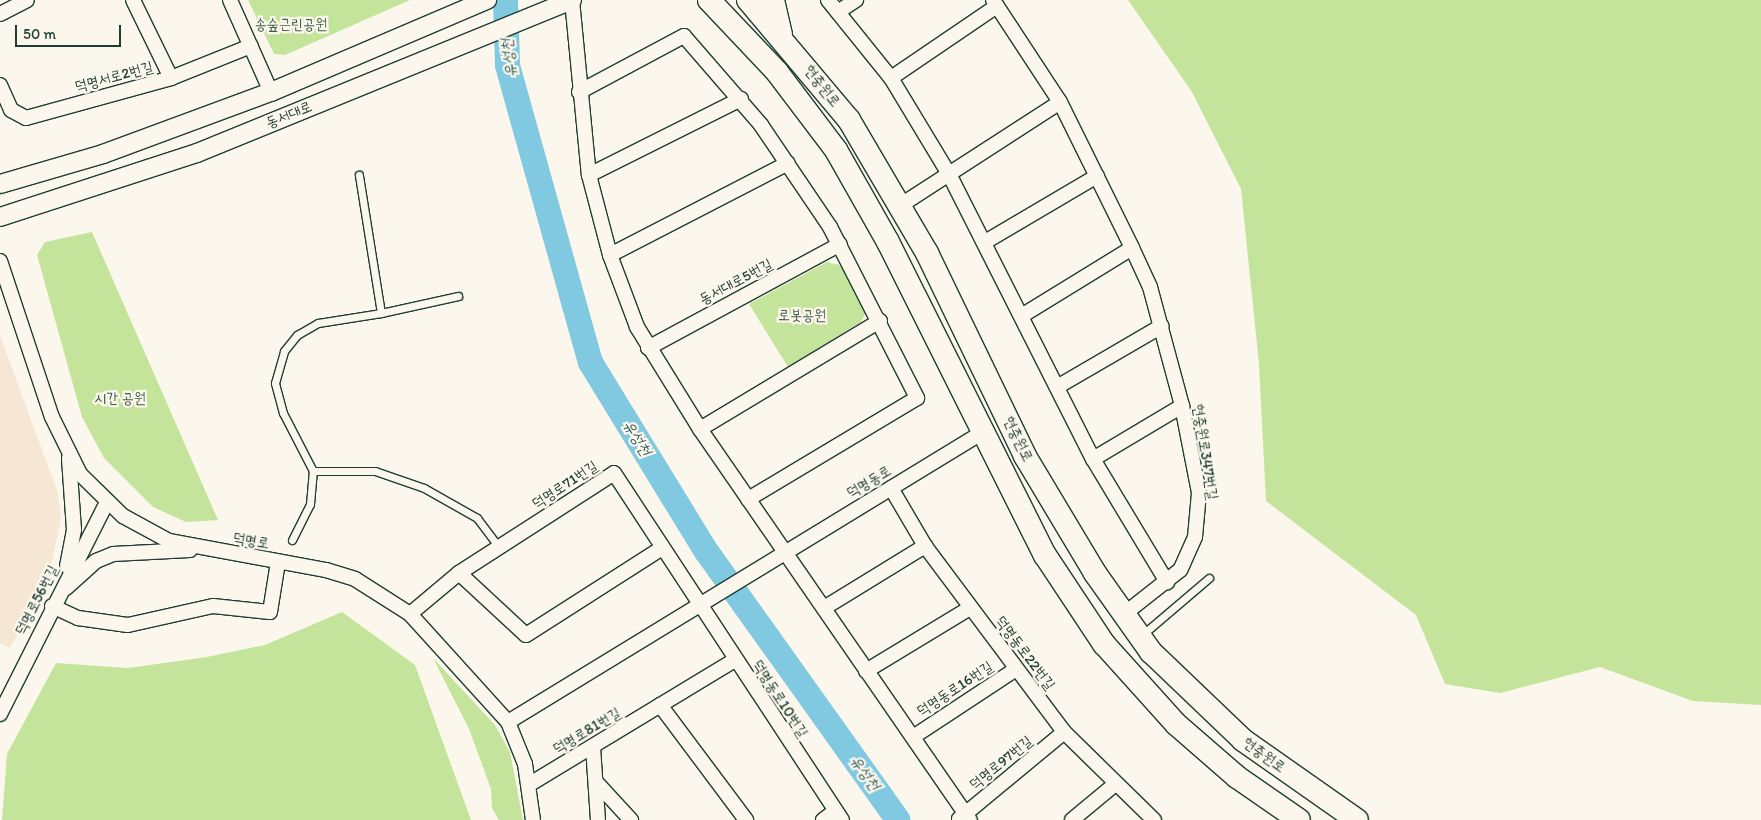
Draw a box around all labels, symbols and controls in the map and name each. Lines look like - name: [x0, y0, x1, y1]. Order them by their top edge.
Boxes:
- scale bar: [18, 15, 124, 47]
- park label: 송숲근린공원: [255, 16, 327, 34]
- text: 50 m: [23, 25, 56, 43]
- water label: 유성천: [497, 38, 521, 78]
- street label: 덕명서로2번길: [73, 58, 155, 96]
- street label: 현충원로: [800, 61, 844, 111]
- street label: 동서대로: [263, 98, 315, 132]
- street label: 동서대로5번길: [696, 255, 776, 309]
- park label: 로봇공원: [778, 307, 826, 325]
- park label: 시간 공원: [94, 390, 146, 408]
- street label: 현충원로347번길: [1189, 403, 1221, 501]
- street label: 현충원로: [999, 413, 1037, 465]
- water label: 유성천: [619, 417, 655, 459]
- street label: 덕명로71번길: [529, 457, 601, 513]
- street label: 덕명동로: [844, 462, 894, 502]
- street label: 덕명로: [232, 529, 270, 553]
- street label: 덕명로56번길: [12, 562, 62, 638]
- street label: 덕명동로22번길: [991, 612, 1059, 694]
- street label: 덕명동로10번길: [748, 657, 812, 741]
- street label: 덕명동로16번길: [913, 658, 997, 720]
- street label: 덕명로81번길: [550, 704, 624, 758]
- street label: 덕명로97번길: [966, 732, 1036, 794]
- street label: 현충원로: [1239, 734, 1289, 776]
- water label: 유성천: [846, 752, 884, 794]

